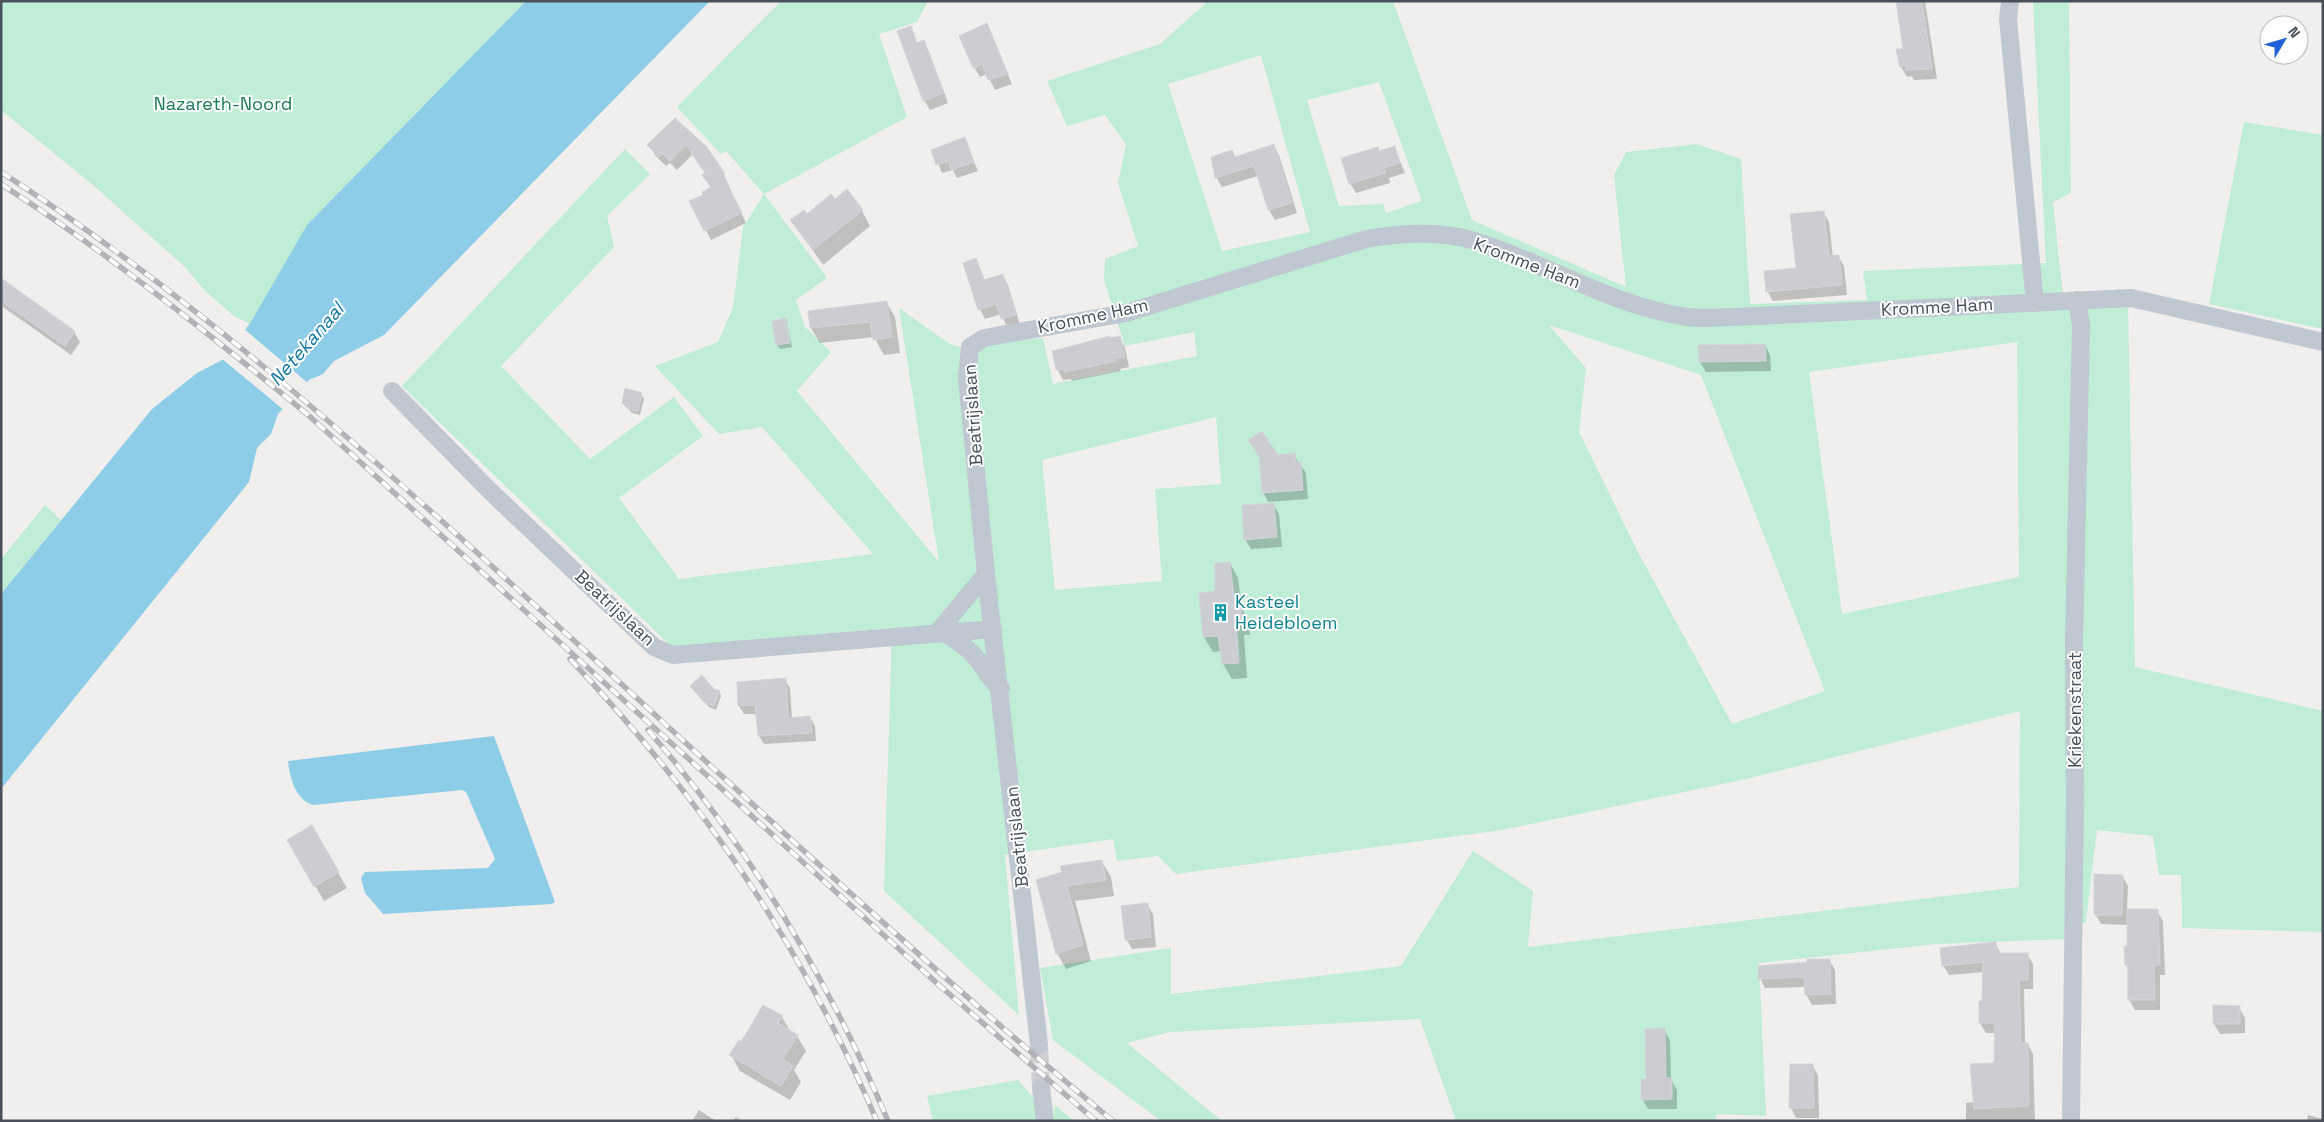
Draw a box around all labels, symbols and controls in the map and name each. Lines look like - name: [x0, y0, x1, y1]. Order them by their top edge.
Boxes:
- north arrow: [2259, 15, 2309, 65]
- text: N: [2284, 23, 2304, 41]
- park label: Nazareth-Noord: [154, 92, 292, 115]
- street label: Kromme Ham: [1471, 232, 1584, 293]
- street label: Kromme Ham: [1880, 292, 1994, 321]
- street label: Kromme Ham: [1036, 293, 1150, 338]
- water label: Netekanaal: [263, 296, 351, 391]
- street label: Beatrijslaan: [957, 363, 988, 467]
- street label: Beatrijslaan: [570, 564, 660, 651]
- place label: Kasteel Heidebloem: [1235, 590, 1337, 634]
- building icon: Kasteel Heidebloem: [1211, 602, 1231, 622]
- street label: Kriekenstraat: [2063, 652, 2086, 768]
- street label: Beatrijslaan: [1000, 785, 1033, 889]

